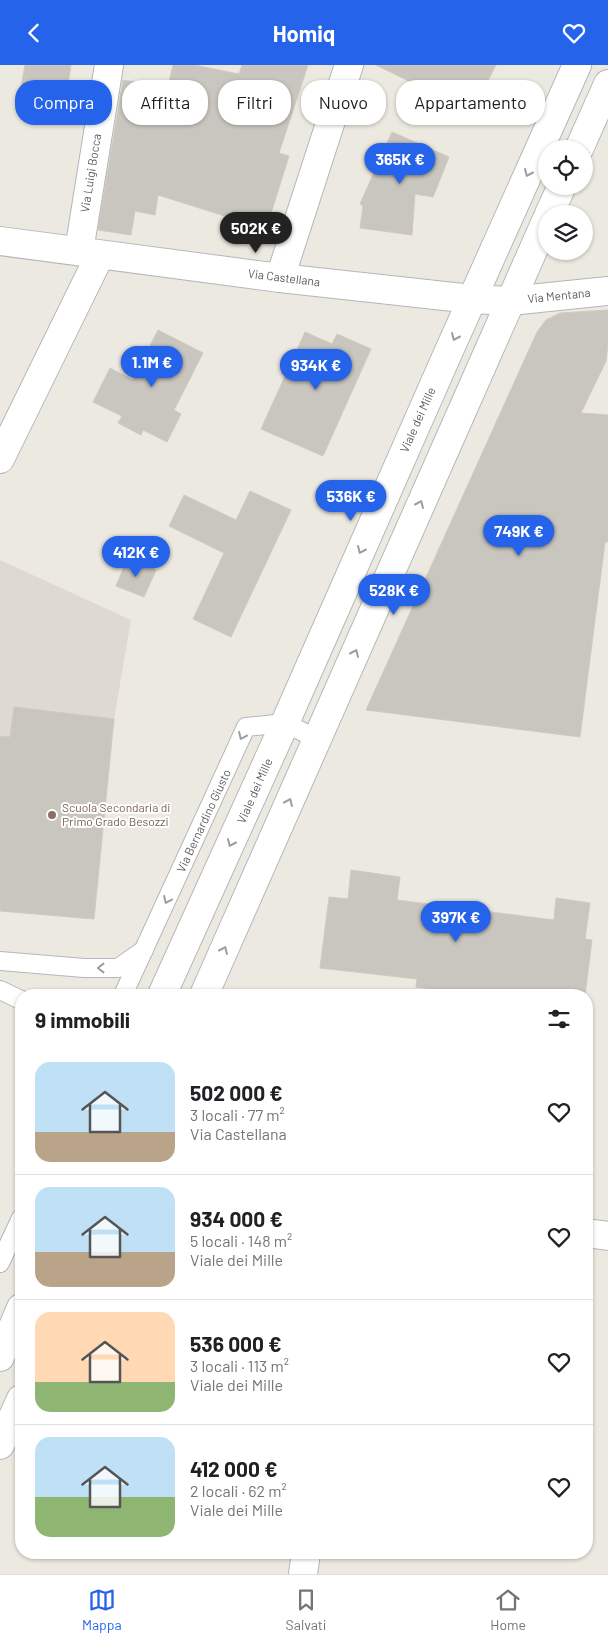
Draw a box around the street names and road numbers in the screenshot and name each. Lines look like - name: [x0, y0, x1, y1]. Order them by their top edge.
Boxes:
- street label: Via Luigi Bocca: [77, 132, 103, 213]
- street label: Via Castellana: [247, 266, 321, 288]
- street label: Via Mentana: [527, 285, 591, 305]
- street label: Viale dei Mille: [397, 385, 438, 454]
- street label: Viale dei Mille: [234, 756, 275, 825]
- street label: Via Bernardino Giusto: [173, 767, 233, 874]

